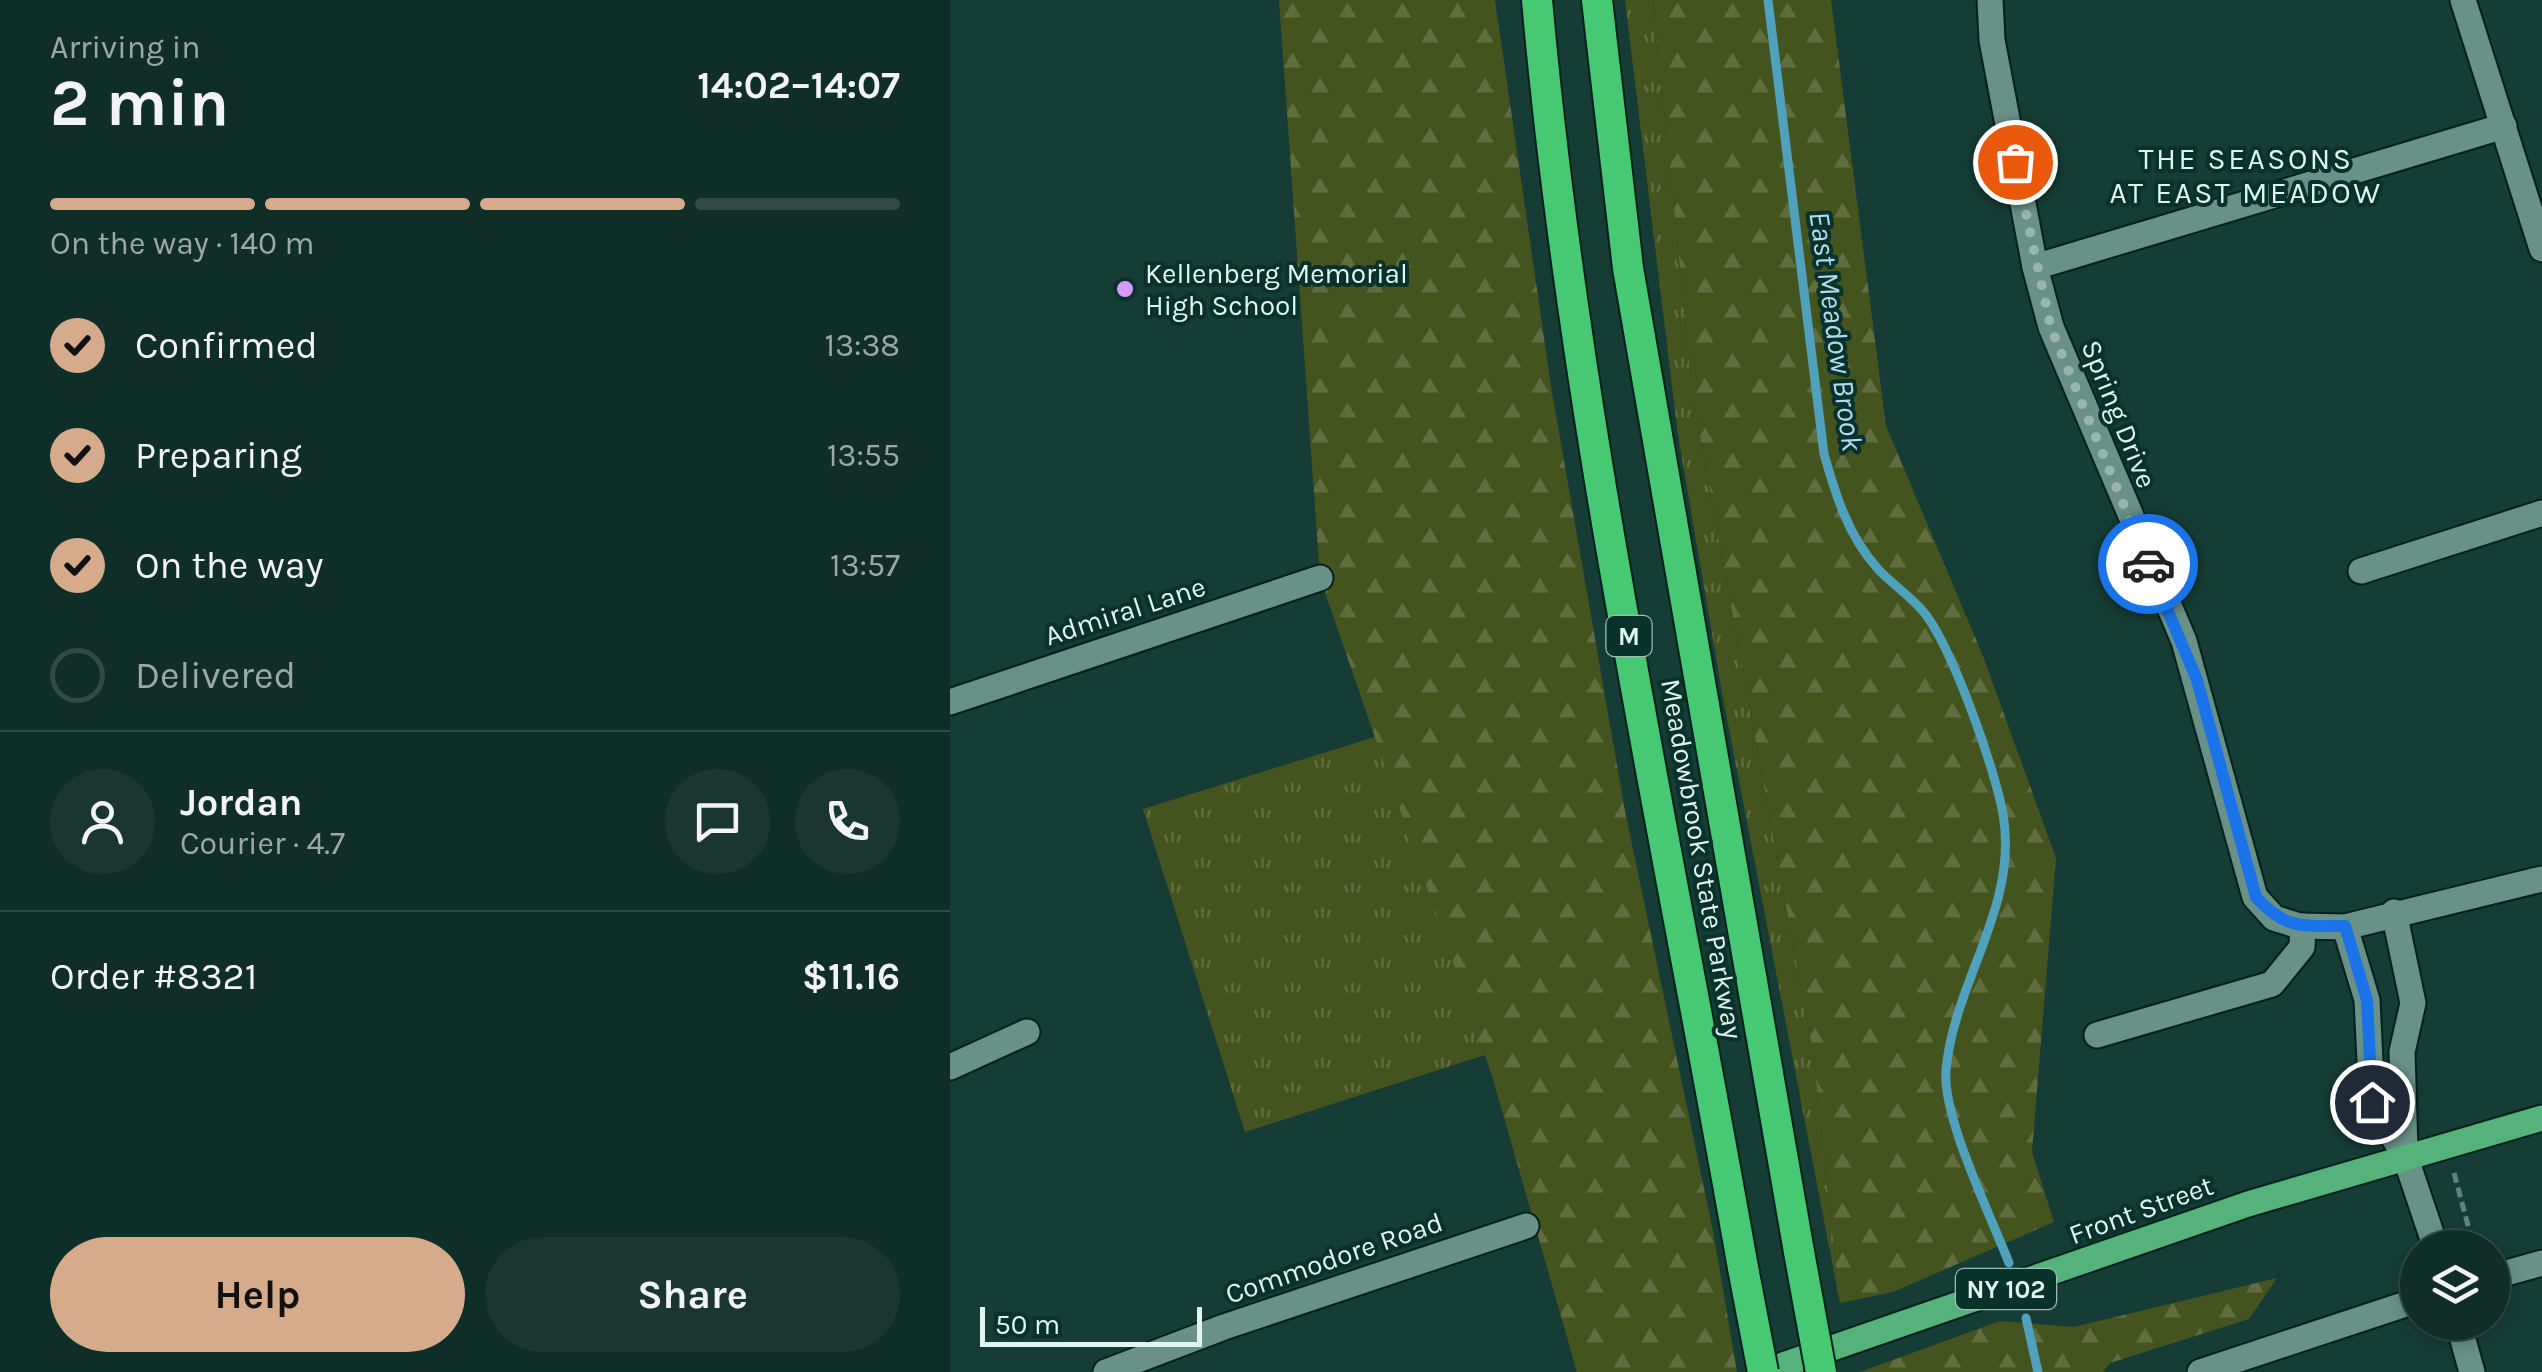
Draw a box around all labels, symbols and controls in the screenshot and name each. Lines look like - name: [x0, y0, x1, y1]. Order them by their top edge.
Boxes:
- text: Arriving in: [50, 29, 201, 66]
- text: 14:02–14:07: [697, 63, 900, 108]
- text: 2 min: [50, 65, 229, 141]
- pin: [1973, 120, 2058, 205]
- icon: bag: [1988, 135, 2043, 190]
- district label: THE SEASONS AT EAST MEADOW: [2109, 141, 2383, 211]
- water label: East Meadow Brook: [1801, 209, 1871, 454]
- text: On the way · 140 m: [50, 225, 315, 262]
- place label: Kellenberg Memorial High School: [1145, 257, 1408, 322]
- marker: Kellenberg Memorial High School: [1114, 278, 1136, 300]
- icon: check: [50, 318, 105, 373]
- text: Confirmed: [135, 323, 318, 368]
- text: 13:38: [825, 327, 900, 364]
- street label: Spring Drive: [2074, 335, 2164, 493]
- icon: check: [50, 428, 105, 483]
- text: Preparing: [135, 433, 302, 478]
- text: 13:55: [827, 437, 900, 474]
- courier: [2098, 514, 2198, 614]
- icon: car: [2121, 537, 2176, 592]
- icon: check: [50, 538, 105, 593]
- text: On the way: [135, 543, 323, 588]
- text: 13:57: [830, 547, 900, 584]
- street label: Admiral Lane: [1040, 569, 1210, 653]
- road number: M: [1606, 616, 1652, 656]
- text: Delivered: [135, 653, 296, 698]
- street label: Meadowbrook State Parkway: [1654, 676, 1750, 1042]
- button: person: [50, 769, 155, 874]
- button: chat: [665, 769, 770, 874]
- button: phone: [795, 769, 900, 874]
- text: Jordan: [180, 780, 303, 825]
- text: Courier · 4.7: [180, 825, 345, 862]
- text: Order #8321: [50, 954, 257, 999]
- text: $11.16: [802, 954, 900, 999]
- pin: [2330, 1060, 2415, 1145]
- icon: home: [2345, 1075, 2400, 1130]
- street label: Front Street: [2064, 1169, 2218, 1251]
- street label: Commodore Road: [1221, 1205, 1447, 1311]
- map controls: [2400, 1230, 2510, 1340]
- button: layers: [2400, 1230, 2510, 1340]
- button: Help: [50, 1237, 465, 1352]
- button: Share: [485, 1237, 900, 1352]
- road number: NY 102: [1956, 1269, 2056, 1309]
- scale bar: [980, 1302, 1202, 1346]
- text: 50 m: [995, 1308, 1060, 1341]

